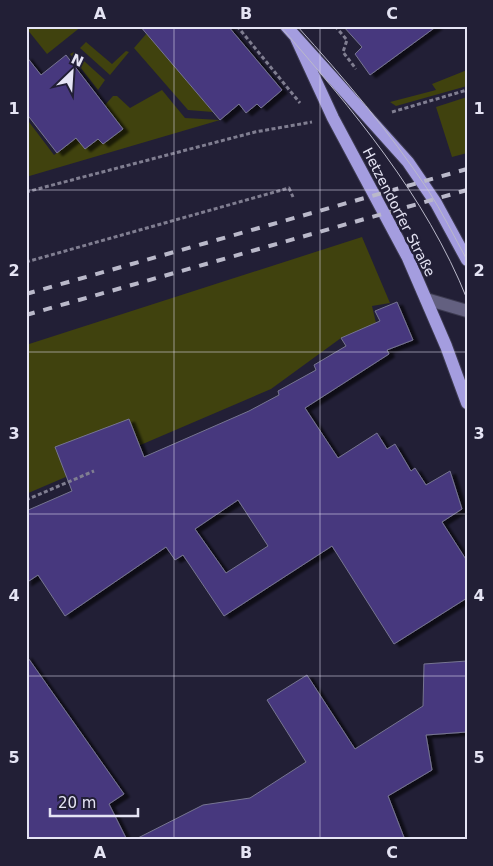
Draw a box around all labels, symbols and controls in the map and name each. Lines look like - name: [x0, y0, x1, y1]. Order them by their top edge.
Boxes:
- text: A: [94, 4, 107, 23]
- text: B: [240, 4, 252, 23]
- text: C: [386, 4, 398, 23]
- north arrow: [48, 48, 98, 98]
- text: N: [69, 50, 86, 70]
- text: 1: [8, 99, 20, 118]
- text: 1: [473, 99, 485, 118]
- street label: Hetzendorfer Straße: [360, 145, 438, 279]
- text: 2: [8, 261, 20, 280]
- text: 2: [473, 261, 485, 280]
- text: 3: [8, 424, 20, 443]
- text: 3: [473, 424, 485, 443]
- text: 4: [8, 586, 20, 605]
- text: 4: [473, 586, 485, 605]
- text: 5: [8, 748, 20, 767]
- text: 5: [473, 748, 485, 767]
- scale bar: [50, 786, 138, 818]
- text: 20 m: [58, 794, 96, 812]
- text: A: [94, 843, 107, 862]
- text: B: [240, 843, 252, 862]
- text: C: [386, 843, 398, 862]

